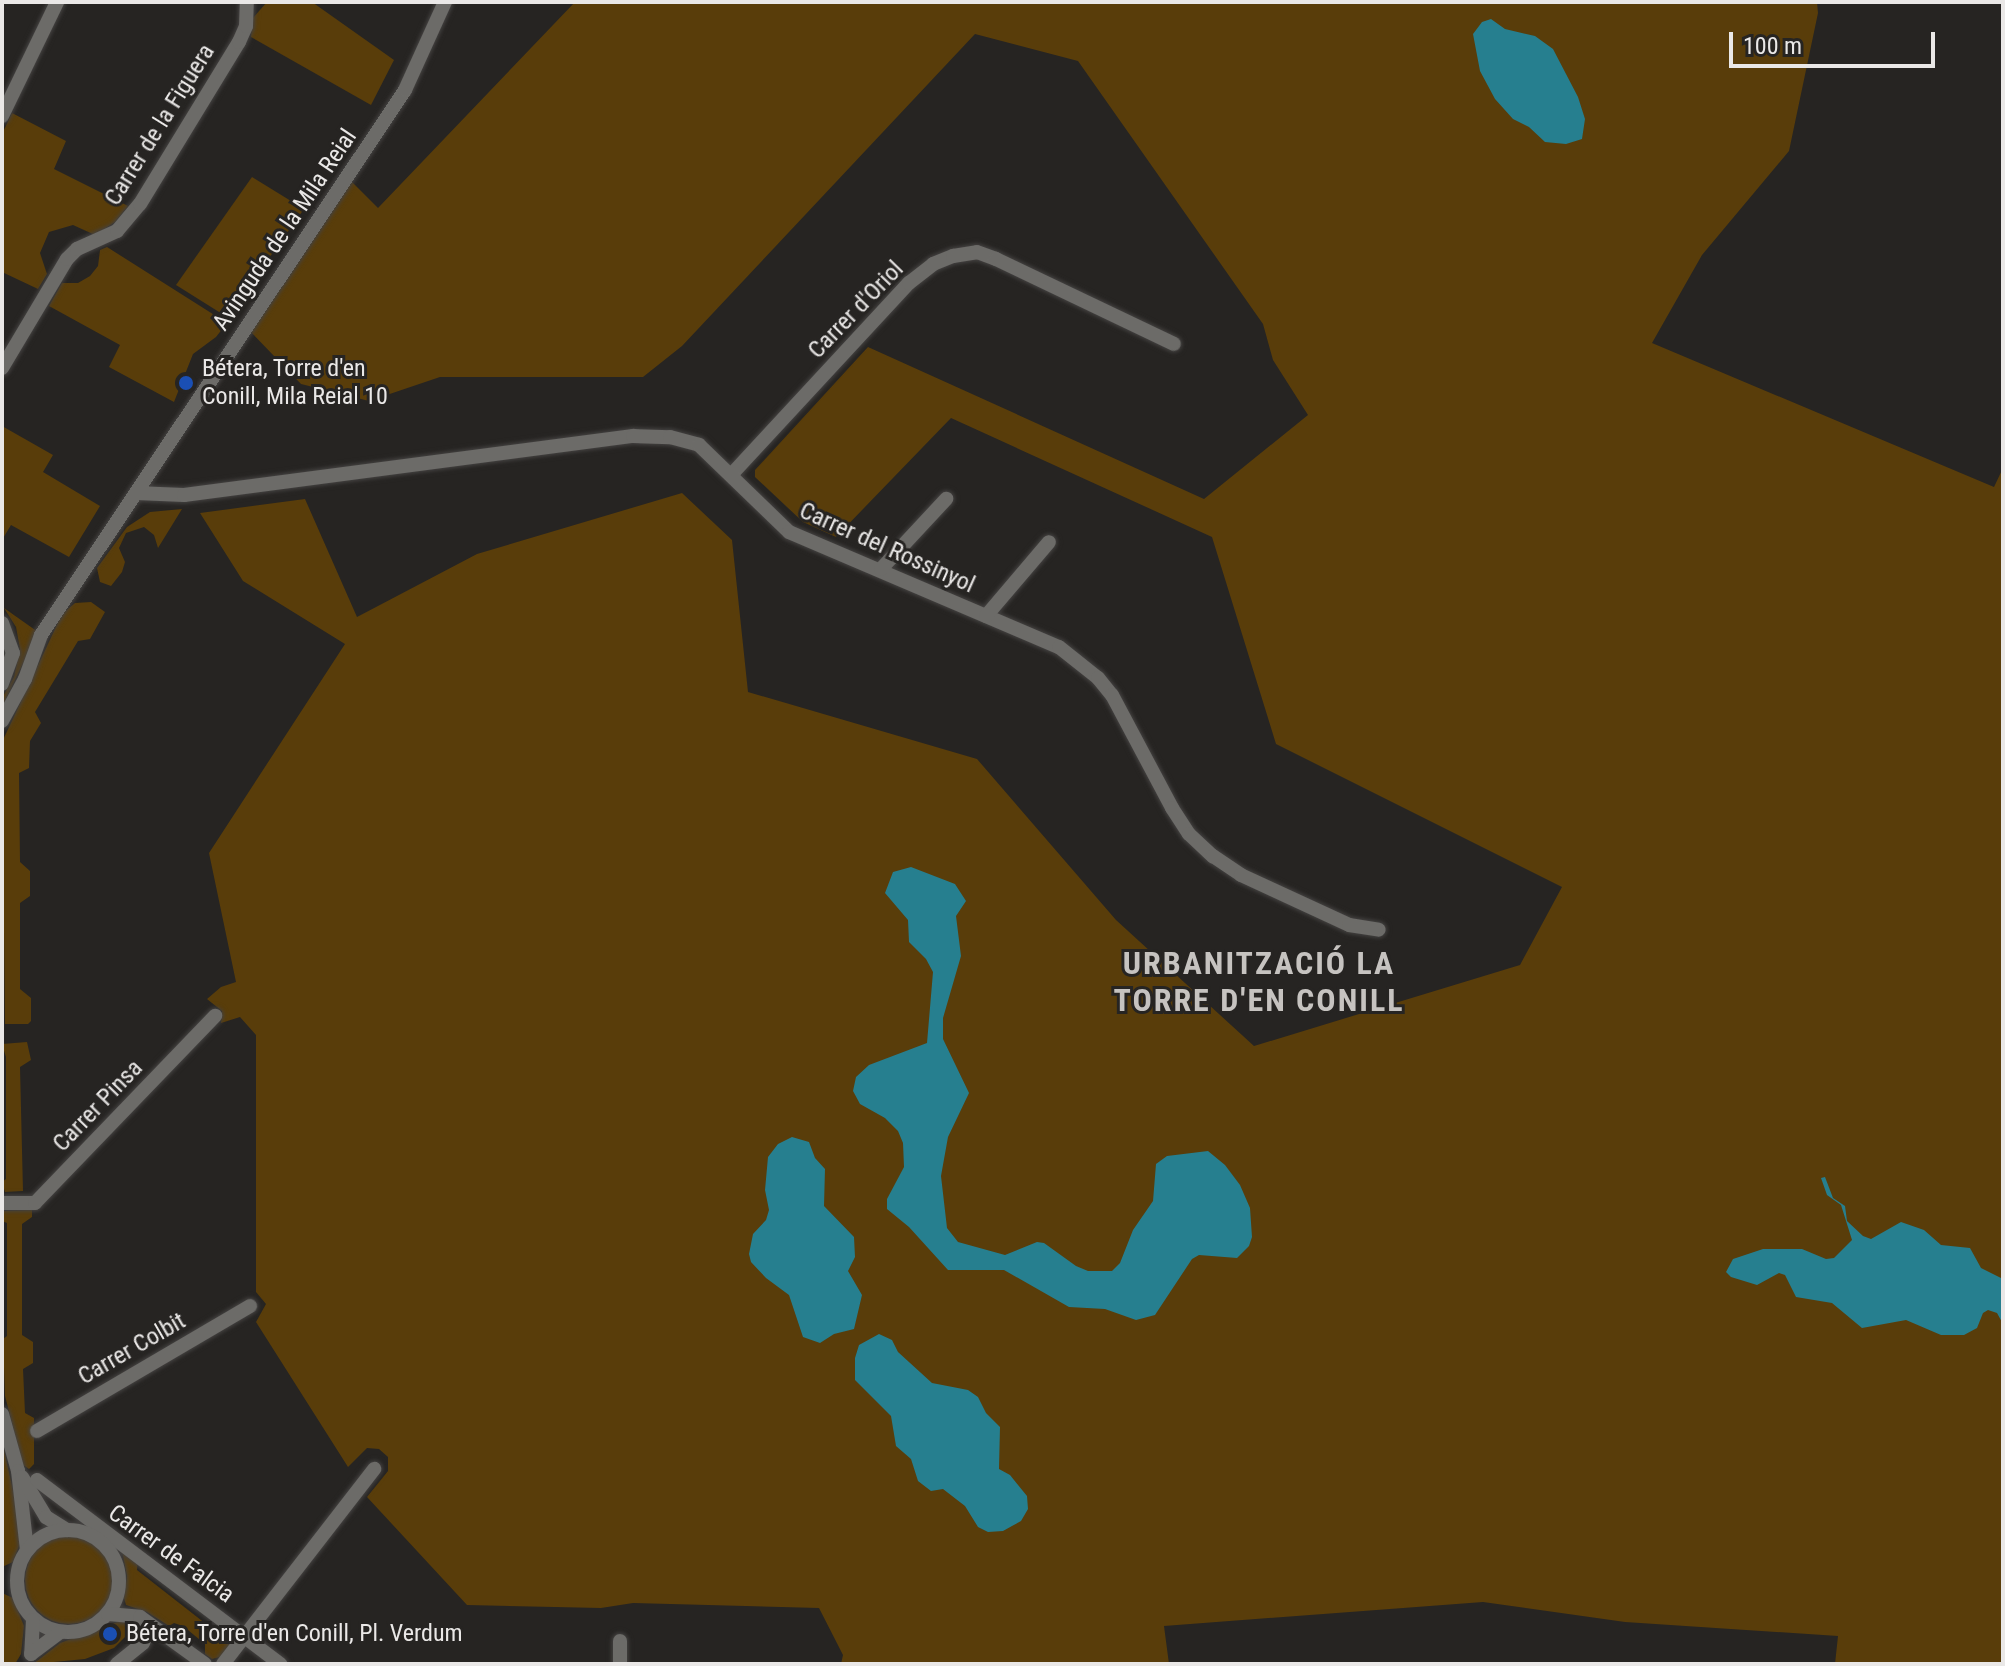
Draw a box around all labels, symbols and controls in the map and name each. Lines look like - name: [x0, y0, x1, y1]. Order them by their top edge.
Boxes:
- scale bar: [1733, 16, 1939, 66]
- text: 100 m: [1743, 32, 1802, 60]
- street label: Carrer de la Figuera: [99, 39, 221, 211]
- street label: Avinguda de la Mila Reial: [207, 124, 363, 336]
- street label: Carrer d'Oriol: [802, 255, 910, 365]
- place label: Bétera, Torre d'en Conill, Mila Reial 10: [202, 355, 388, 411]
- marker: Bétera, Torre d'en Conill, Mila Reial 10: [177, 374, 195, 392]
- street label: Carrer del Rossinyol: [795, 496, 979, 600]
- district label: URBANITZACIÓ LA TORRE D'EN CONILL: [1113, 945, 1405, 1020]
- street label: Carrer Pinsa: [47, 1054, 149, 1158]
- street label: Carrer Colbit: [73, 1307, 191, 1391]
- street label: Carrer de Falcia: [102, 1499, 240, 1609]
- place label: Bétera, Torre d'en Conill, Pl. Verdum: [126, 1620, 463, 1648]
- marker: Bétera, Torre d'en Conill, Pl. Verdum: [101, 1625, 119, 1643]

